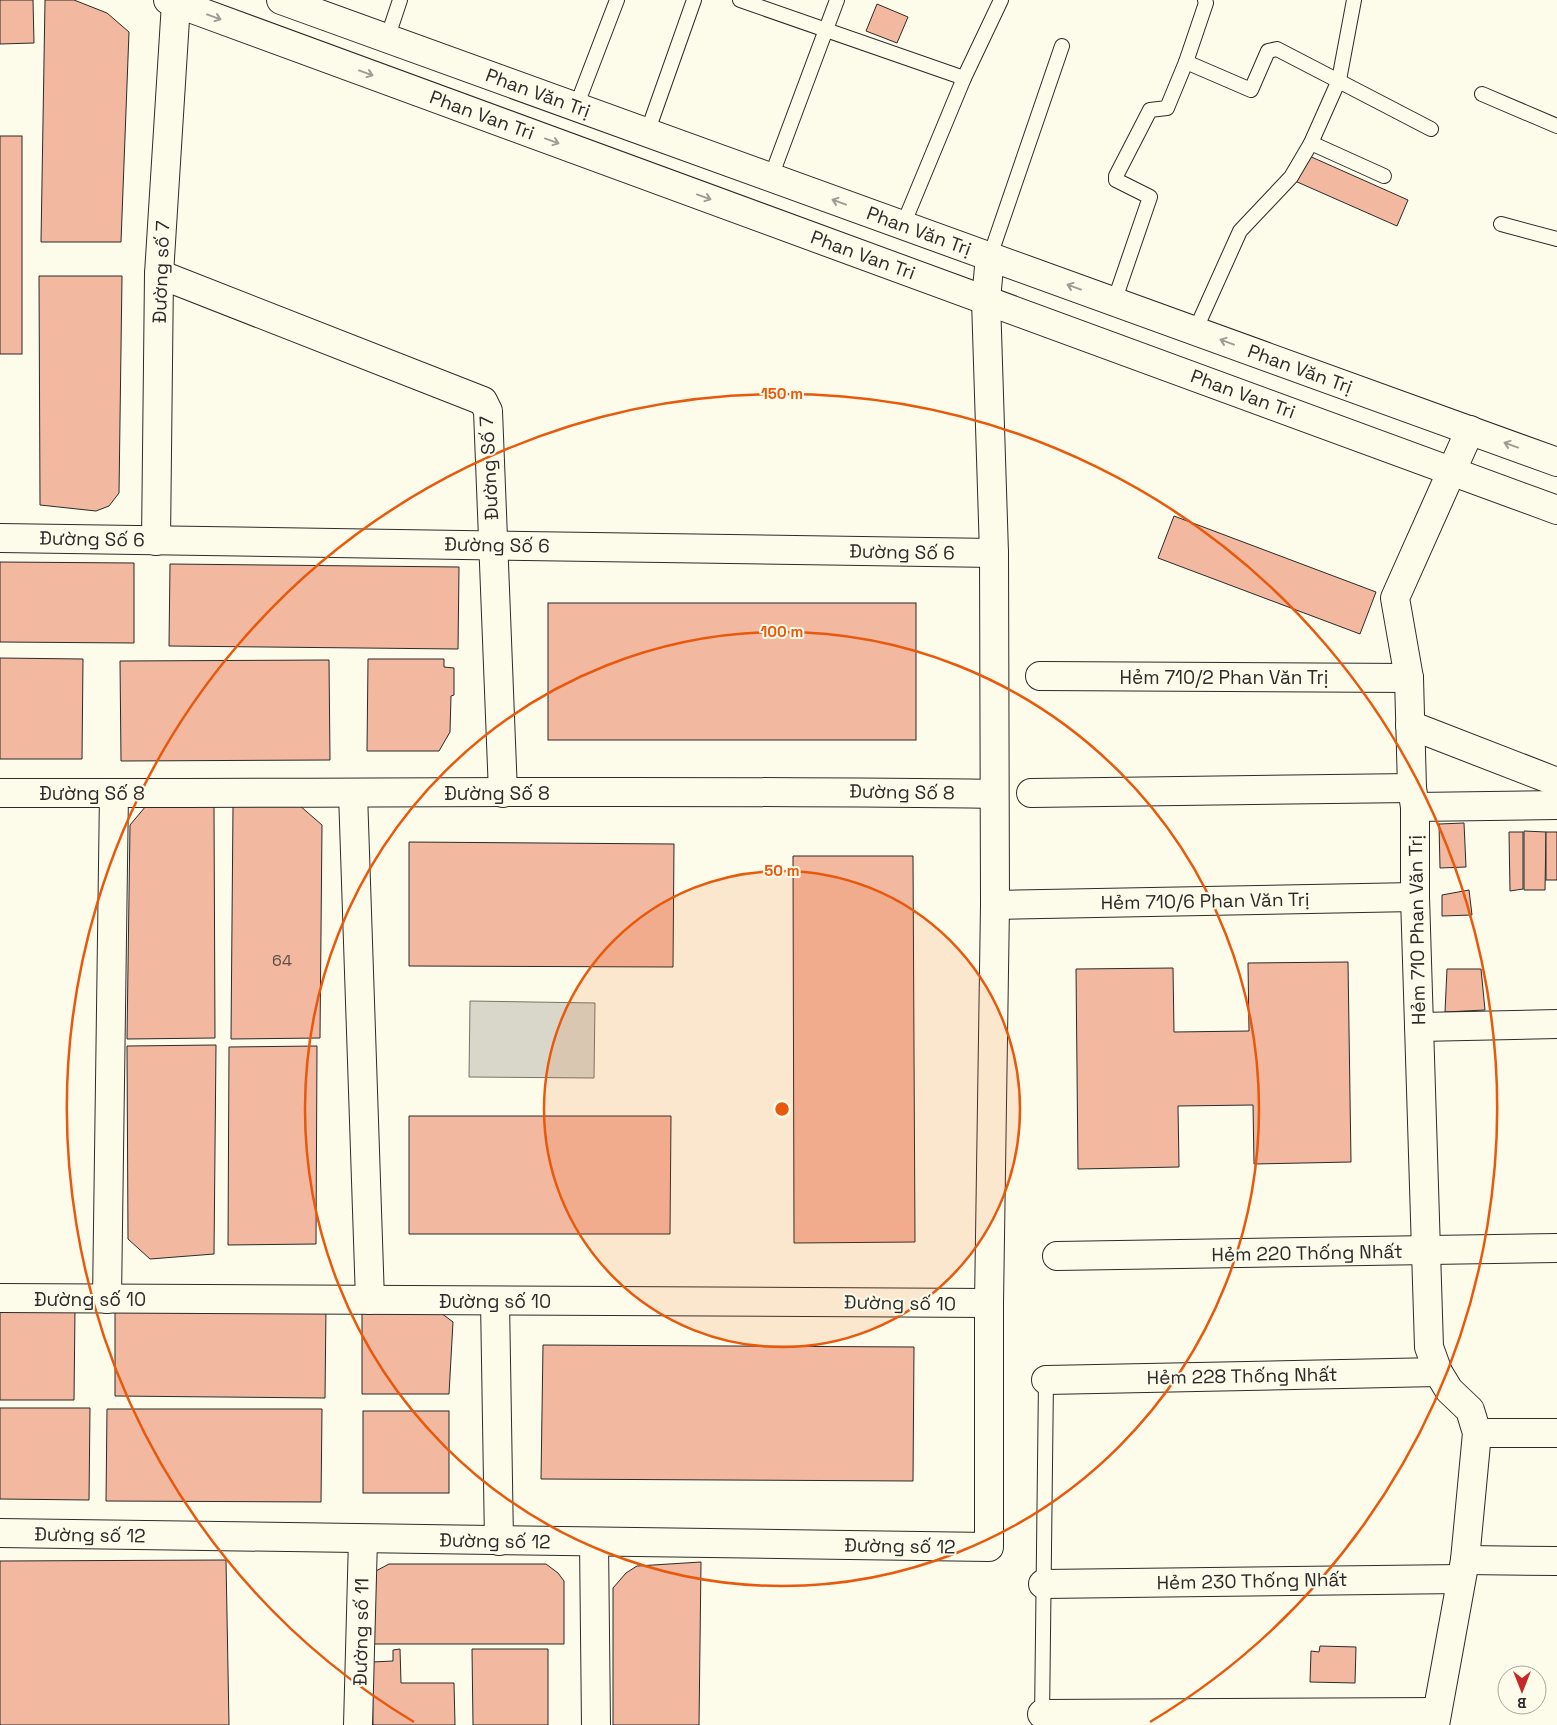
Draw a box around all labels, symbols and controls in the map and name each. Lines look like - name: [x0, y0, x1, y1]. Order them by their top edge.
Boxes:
- one-way arrow: [205, 13, 221, 22]
- street label: Phan Văn Trị: [482, 62, 594, 124]
- one-way arrow: [358, 69, 373, 78]
- street label: Phan Van Tri: [426, 84, 538, 146]
- one-way arrow: [543, 137, 559, 146]
- one-way arrow: [696, 193, 711, 202]
- one-way arrow: [832, 197, 847, 206]
- street label: Phan Văn Trị: [863, 200, 975, 262]
- street label: Đường số 7: [147, 220, 175, 324]
- street label: Phan Van Tri: [807, 224, 919, 286]
- one-way arrow: [1067, 282, 1082, 291]
- one-way arrow: [1220, 337, 1235, 346]
- street label: Phan Văn Trị: [1244, 338, 1356, 400]
- street label: Phan Van Tri: [1187, 363, 1299, 425]
- text: 150 m: [761, 384, 803, 403]
- street label: Đường Số 7: [474, 415, 504, 521]
- one-way arrow: [1504, 440, 1519, 449]
- street label: Đường Số 6: [39, 526, 145, 552]
- street label: Đường Số 6: [444, 532, 550, 558]
- street label: Đường Số 6: [849, 539, 955, 565]
- text: 100 m: [761, 622, 803, 641]
- street label: Hẻm 710/2 Phan Văn Trị: [1120, 665, 1328, 690]
- street label: Đường Số 8: [849, 779, 955, 805]
- street label: Đường Số 8: [39, 781, 145, 806]
- street label: Đường Số 8: [444, 781, 550, 806]
- street label: Hẻm 710 Phan Văn Trị: [1403, 835, 1431, 1025]
- text: 50 m: [764, 861, 800, 880]
- street label: Hẻm 710/6 Phan Văn Trị: [1100, 887, 1310, 915]
- house number: 64: [272, 950, 292, 971]
- centre of rings: [773, 1100, 791, 1118]
- street label: Hẻm 220 Thống Nhất: [1211, 1239, 1403, 1267]
- street label: Đường số 10: [34, 1287, 146, 1312]
- street label: Đường số 10: [439, 1289, 551, 1314]
- street label: Đường số 10: [844, 1290, 956, 1316]
- street label: Hẻm 228 Thống Nhất: [1146, 1362, 1338, 1390]
- street label: Đường số 12: [34, 1522, 146, 1548]
- street label: Đường số 12: [439, 1528, 551, 1554]
- street label: Đường số 12: [844, 1533, 956, 1559]
- street label: Hẻm 230 Thống Nhất: [1156, 1567, 1348, 1595]
- street label: Đường số 11: [348, 1578, 374, 1686]
- north arrow: [1497, 1665, 1547, 1715]
- text: B: [1517, 1694, 1527, 1712]

